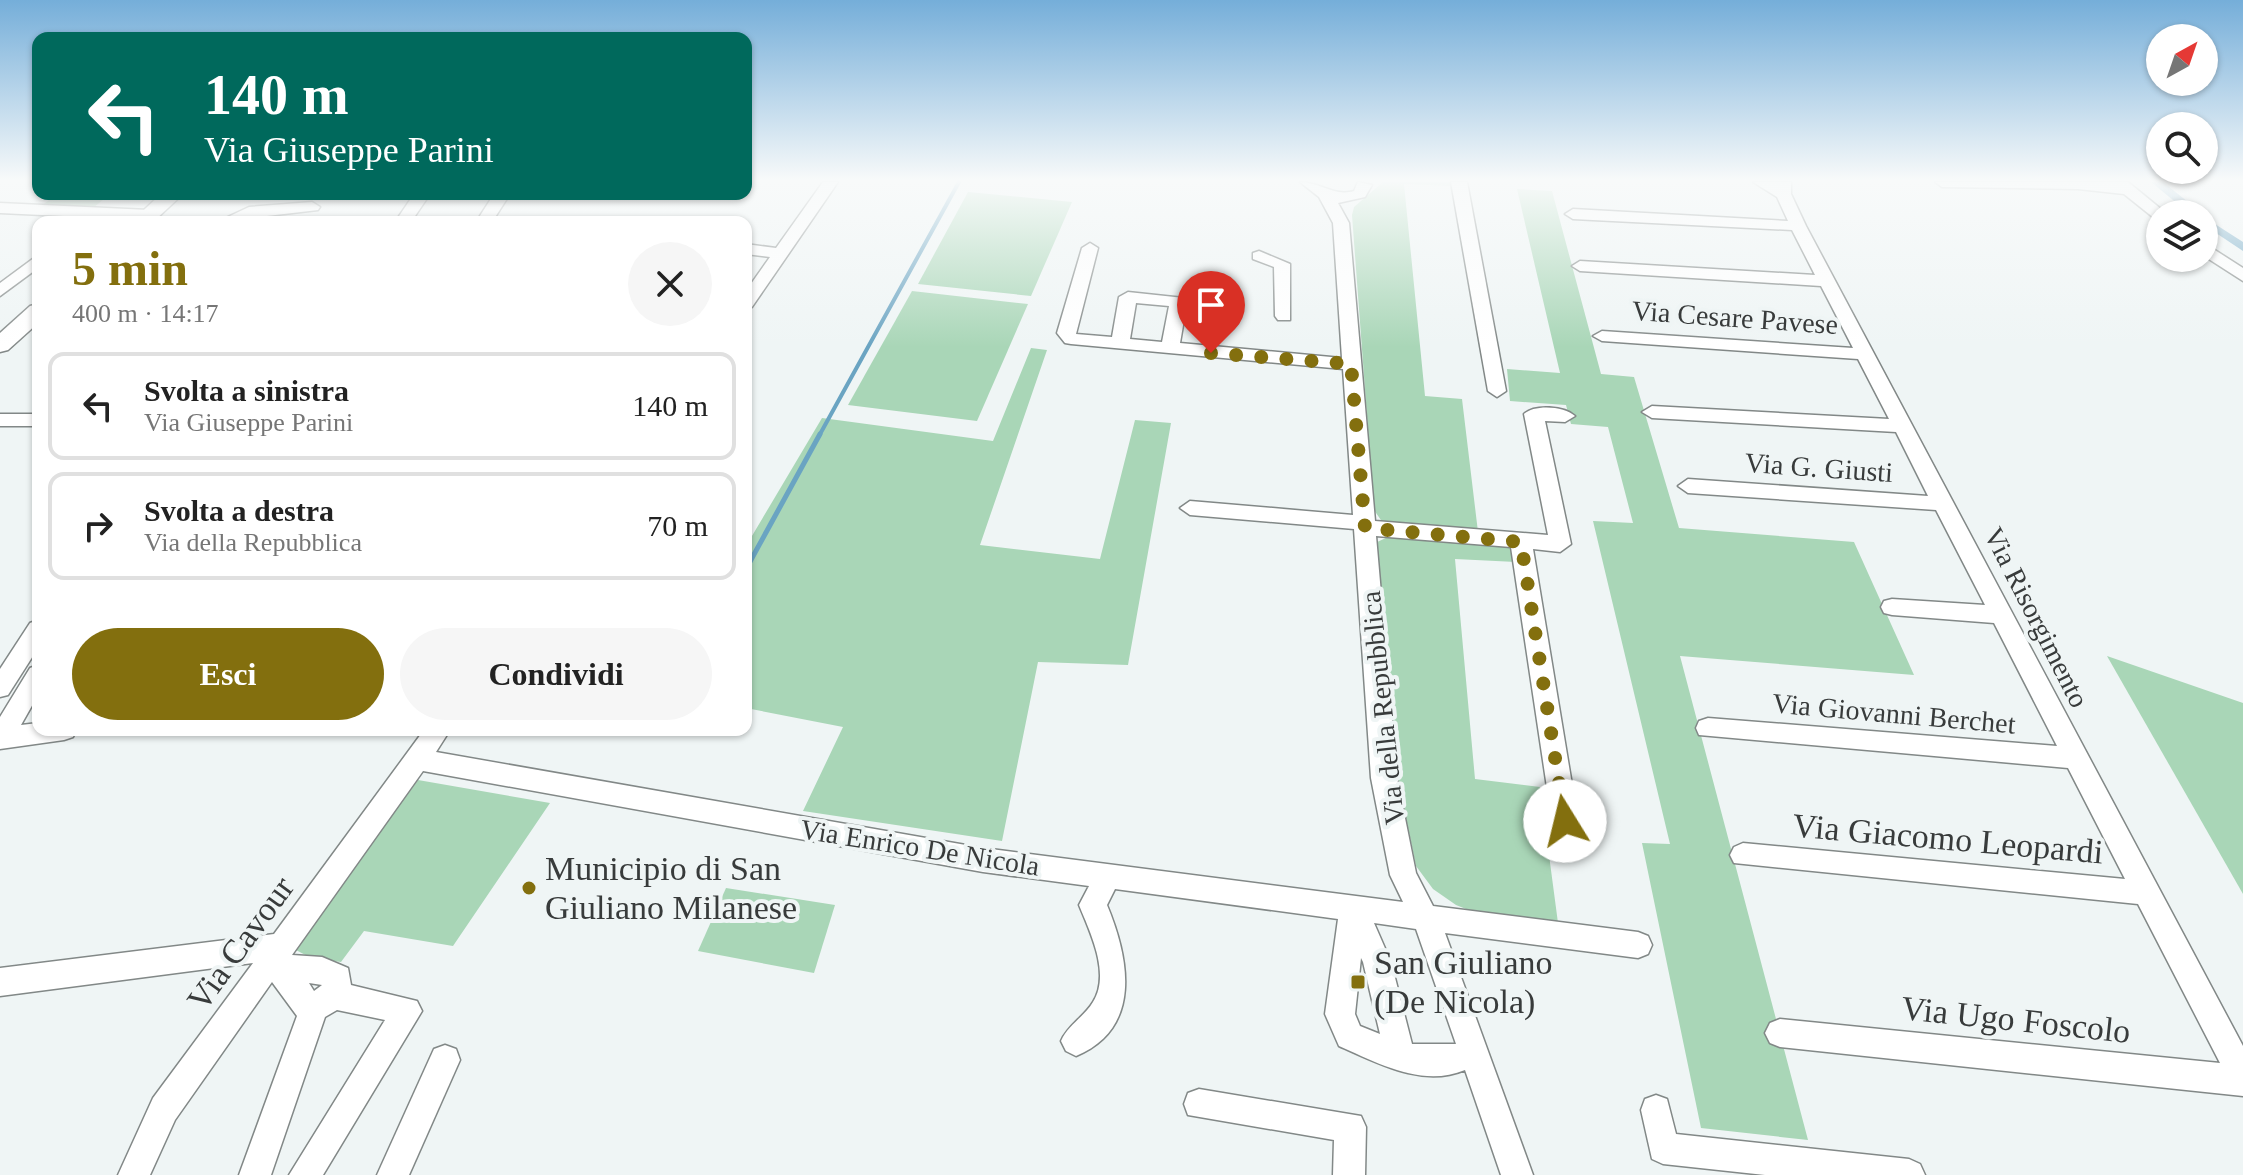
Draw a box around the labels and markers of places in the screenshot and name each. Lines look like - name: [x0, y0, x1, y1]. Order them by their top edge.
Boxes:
- pin: [1177, 271, 1245, 353]
- place label: Municipio di San Giuliano Milanese: [545, 850, 797, 926]
- marker: Municipio di San Giuliano Milanese: [520, 879, 538, 897]
- place label: San Giuliano (De Nicola): [1374, 944, 1552, 1021]
- marker: San Giuliano (De Nicola): [1349, 973, 1367, 991]

